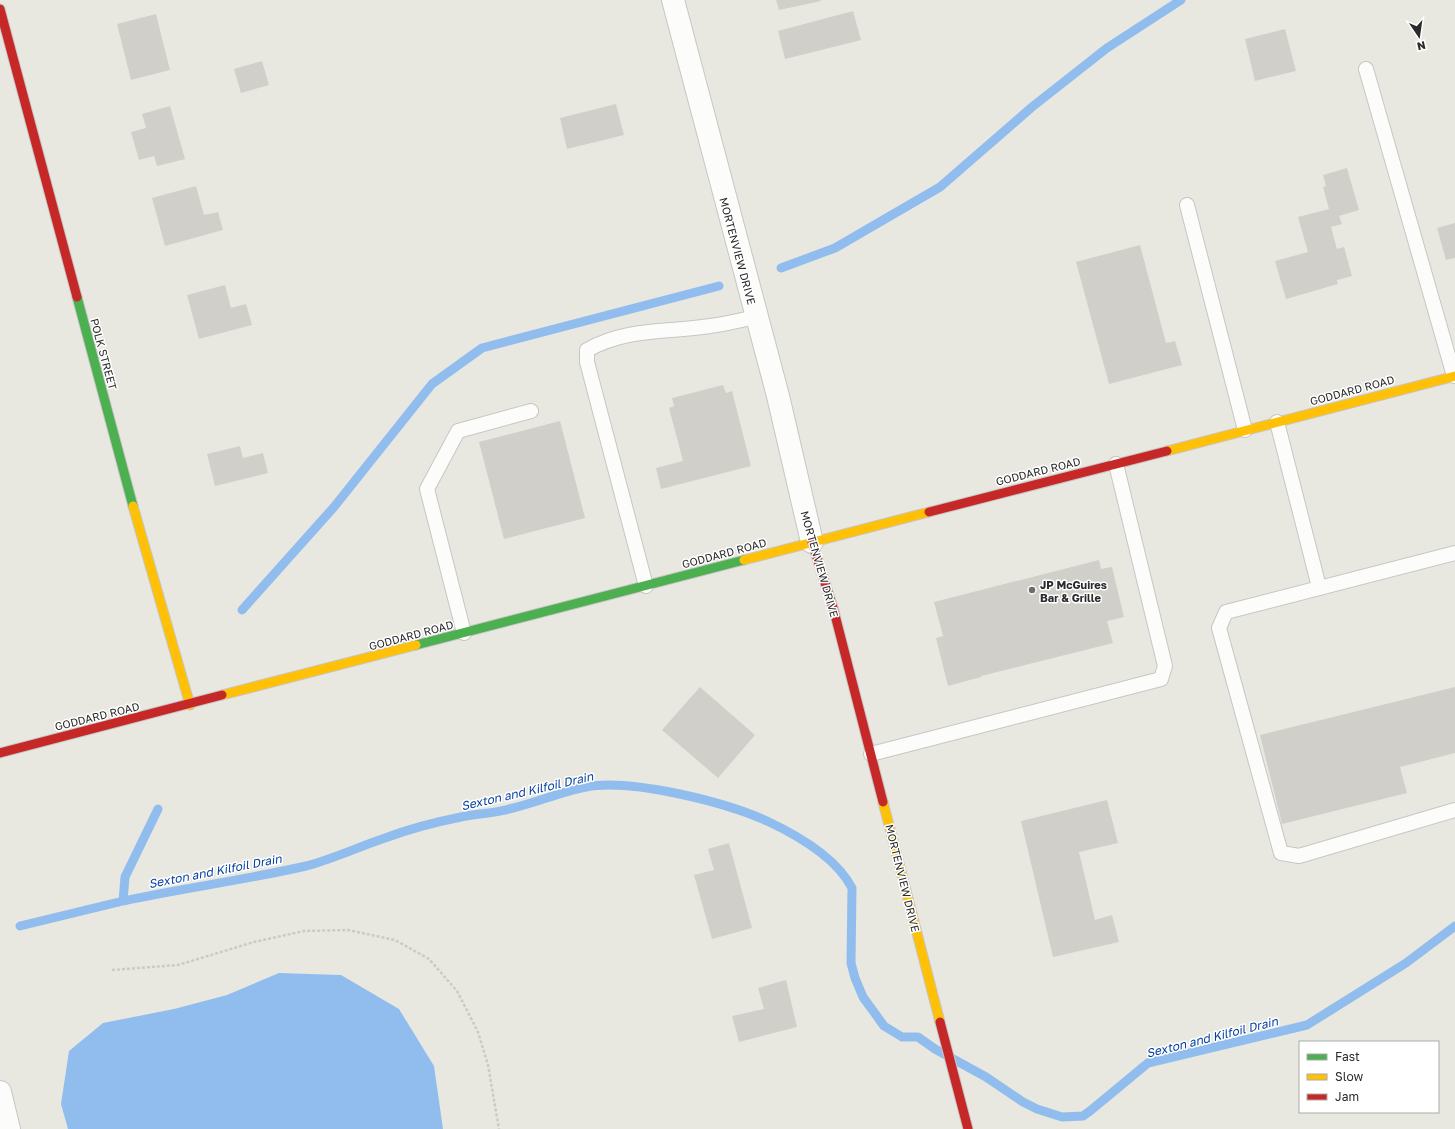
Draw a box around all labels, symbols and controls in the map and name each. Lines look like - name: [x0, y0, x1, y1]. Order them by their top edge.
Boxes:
- north arrow: [1399, 16, 1439, 56]
- text: N: [1416, 39, 1427, 54]
- street label: MORTENVIEW DRIVE: [717, 196, 759, 306]
- street label: POLK STREET: [88, 317, 120, 391]
- street label: GODDARD ROAD: [1308, 372, 1396, 408]
- street label: GODDARD ROAD: [994, 454, 1082, 488]
- street label: MORTENVIEW DRIVE: [799, 509, 842, 619]
- street label: GODDARD ROAD: [680, 535, 768, 571]
- place label: JP McGuires Bar & Grille: [1040, 578, 1107, 604]
- marker: JP McGuires Bar & Grille: [1027, 585, 1037, 595]
- street label: GODDARD ROAD: [367, 617, 455, 653]
- street label: GODDARD ROAD: [53, 699, 141, 733]
- water label: Sexton and Kilfoil Drain: [459, 768, 595, 814]
- street label: MORTENVIEW DRIVE: [883, 823, 923, 933]
- water label: Sexton and Kilfoil Drain: [147, 851, 283, 891]
- water label: Sexton and Kilfoil Drain: [1145, 1013, 1280, 1061]
- legend: [1299, 1041, 1439, 1113]
- text: Fast: [1335, 1049, 1360, 1064]
- text: Slow: [1335, 1069, 1363, 1084]
- text: Jam: [1335, 1089, 1359, 1104]

